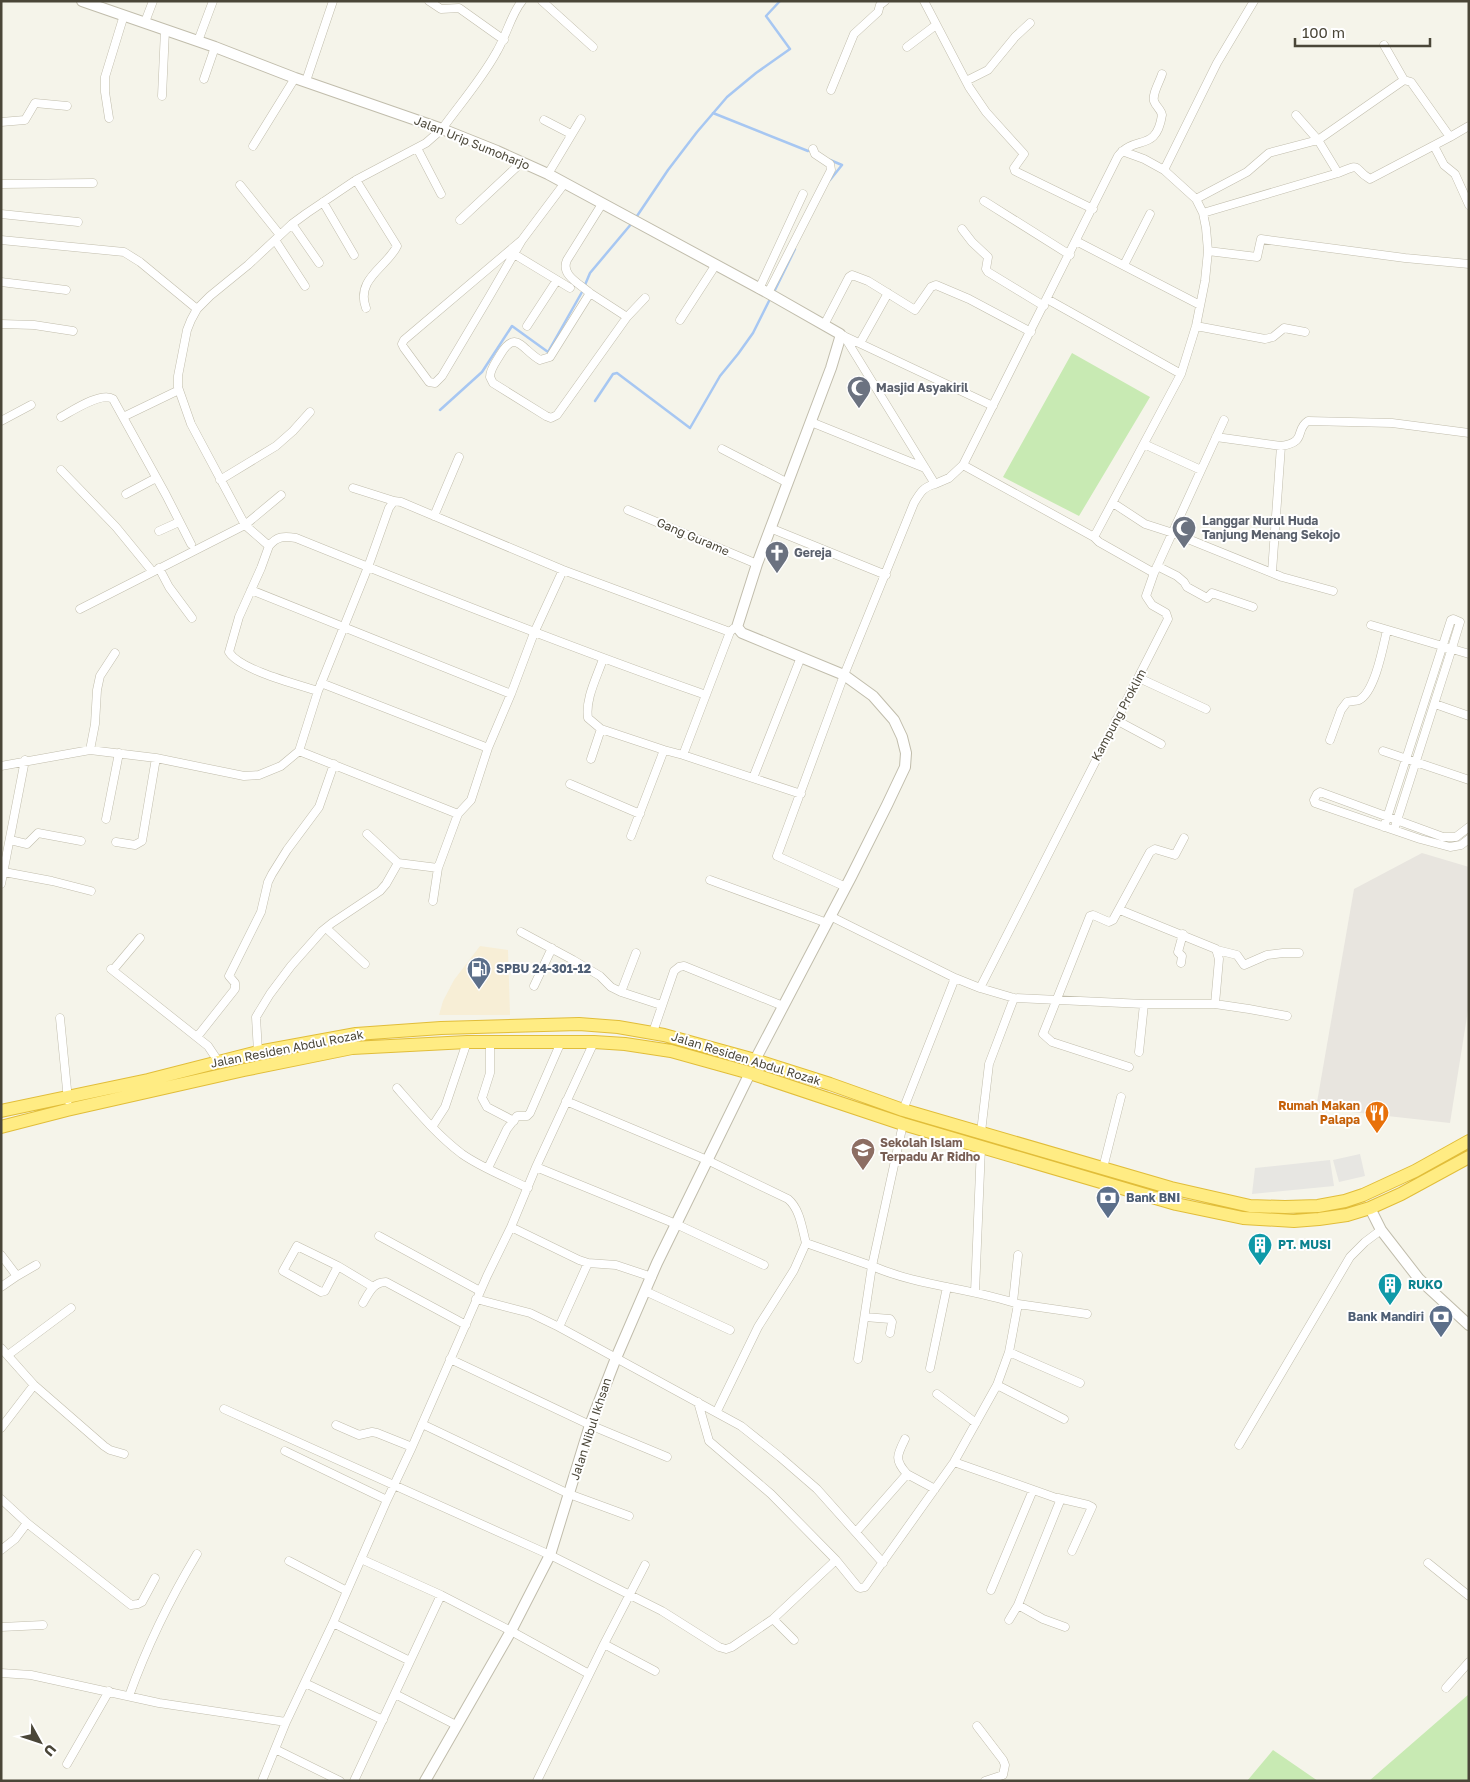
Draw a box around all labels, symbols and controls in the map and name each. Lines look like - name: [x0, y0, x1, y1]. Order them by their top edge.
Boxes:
- scale bar: [1295, 15, 1430, 47]
- text: 100 m: [1302, 23, 1345, 41]
- street label: Jalan Urip Sumoharjo: [412, 112, 532, 173]
- mosque icon: Masjid Asyakiril: [846, 375, 872, 409]
- place label: Masjid Asyakiril: [876, 380, 968, 395]
- place label: Langgar Nurul Huda Tanjung Menang Sekojo: [1202, 513, 1340, 542]
- street label: Gang Gurame: [655, 514, 732, 559]
- mosque icon: Langgar Nurul Huda Tanjung Menang Sekojo: [1171, 515, 1197, 549]
- church icon: Gereja: [764, 540, 790, 574]
- place label: Gereja: [794, 545, 832, 560]
- street label: Kampung Proklim: [1088, 666, 1149, 763]
- fuel station icon: SPBU 24-301-12: [466, 956, 492, 990]
- place label: SPBU 24-301-12: [496, 961, 591, 976]
- street label: Jalan Residen Abdul Rozak: [209, 1026, 365, 1071]
- street label: Jalan Residen Abdul Rozak: [670, 1029, 823, 1088]
- place label: Rumah Makan Palapa: [1278, 1098, 1360, 1127]
- restaurant icon: Rumah Makan Palapa: [1364, 1100, 1390, 1134]
- place label: Sekolah Islam Terpadu Ar Ridho: [880, 1135, 980, 1164]
- school or university icon: Sekolah Islam Terpadu Ar Ridho: [850, 1137, 876, 1171]
- bank icon: Bank BNI: [1095, 1185, 1121, 1219]
- place label: Bank BNI: [1126, 1190, 1180, 1205]
- building icon: PT. MUSI: [1247, 1232, 1273, 1266]
- place label: PT. MUSI: [1278, 1237, 1331, 1252]
- building icon: RUKO: [1377, 1272, 1403, 1306]
- place label: RUKO: [1408, 1277, 1443, 1292]
- bank icon: Bank Mandiri: [1428, 1304, 1454, 1338]
- place label: Bank Mandiri: [1348, 1309, 1424, 1324]
- street label: Jalan Nibul Ikhsan: [567, 1376, 614, 1482]
- north arrow: [15, 1717, 65, 1767]
- text: U: [41, 1741, 60, 1760]

